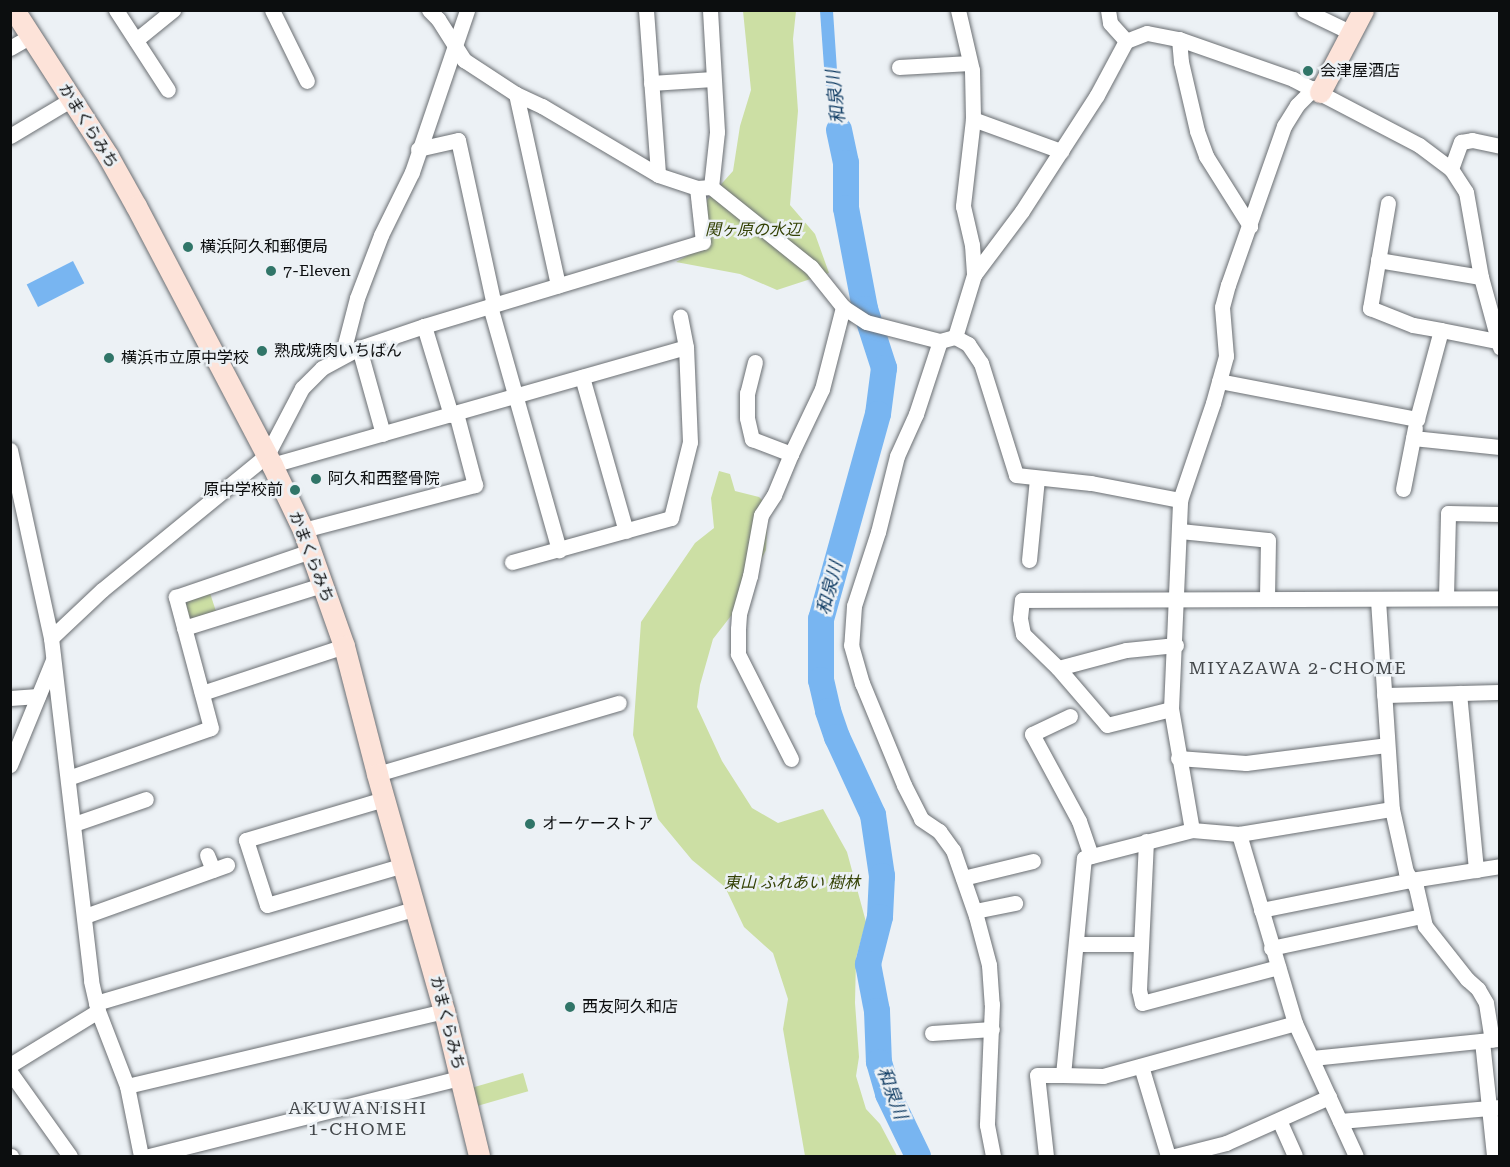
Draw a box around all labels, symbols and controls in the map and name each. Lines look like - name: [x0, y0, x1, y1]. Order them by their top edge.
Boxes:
- place label: 会津屋酒店: [1320, 61, 1400, 81]
- marker: 会津屋酒店: [1301, 64, 1315, 78]
- water label: 和泉川: [822, 69, 850, 125]
- street label: かまくらみち: [54, 80, 122, 172]
- park label: 関ヶ原の水辺: [705, 220, 801, 240]
- place label: 横浜阿久和郵便局: [200, 237, 328, 257]
- marker: 横浜阿久和郵便局: [181, 240, 195, 254]
- place label: 7-Eleven: [283, 261, 351, 281]
- marker: 7-Eleven: [264, 264, 278, 278]
- place label: 熟成焼肉いちばん: [274, 341, 402, 361]
- marker: 熟成焼肉いちばん: [255, 344, 269, 358]
- place label: 横浜市立原中学校: [121, 348, 249, 368]
- marker: 横浜市立原中学校: [102, 351, 116, 365]
- place label: 阿久和西整骨院: [328, 469, 440, 489]
- marker: 阿久和西整骨院: [309, 472, 323, 486]
- place label: 原中学校前: [203, 480, 283, 500]
- marker: 原中学校前: [288, 483, 302, 497]
- street label: かまくらみち: [285, 509, 337, 605]
- water label: 和泉川: [813, 559, 847, 617]
- district label: MIYAZAWA 2-CHOME: [1189, 657, 1407, 679]
- place label: オーケーストア: [542, 814, 654, 834]
- marker: オーケーストア: [523, 817, 537, 831]
- park label: 東山 ふれあい 樹林: [724, 873, 860, 893]
- street label: かまくらみち: [426, 974, 468, 1072]
- place label: 西友阿久和店: [582, 997, 678, 1017]
- marker: 西友阿久和店: [563, 1000, 577, 1014]
- water label: 和泉川: [873, 1064, 911, 1122]
- district label: AKUWANISHI 1-CHOME: [288, 1098, 428, 1140]

